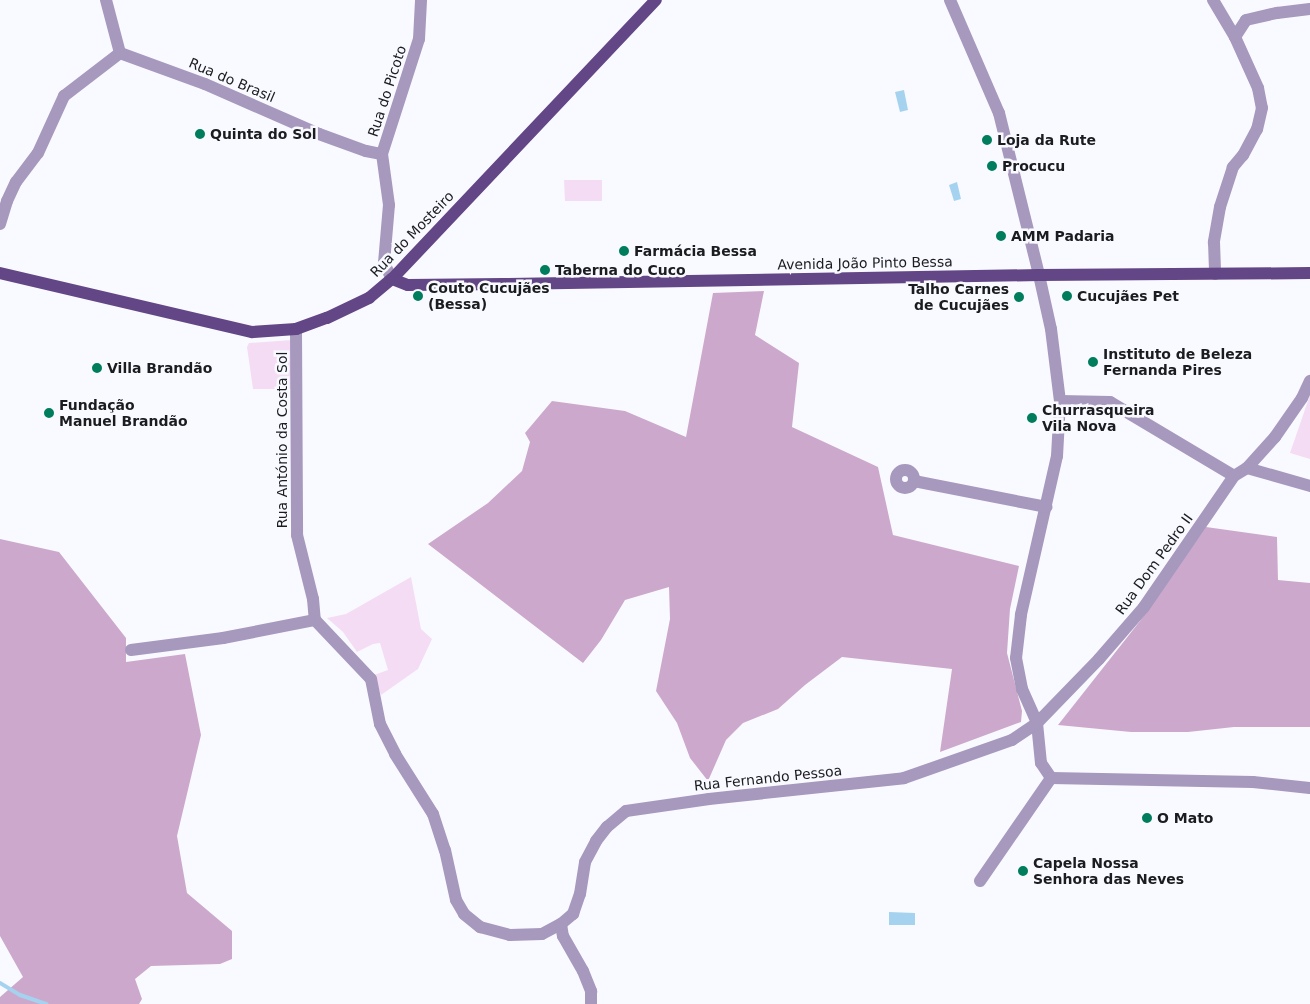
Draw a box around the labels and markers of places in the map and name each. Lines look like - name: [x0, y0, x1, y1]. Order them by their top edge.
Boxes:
- place label: Quinta do Sol: [210, 126, 317, 142]
- marker: Quinta do Sol: [194, 128, 206, 140]
- place label: Loja da Rute: [997, 132, 1096, 148]
- marker: Loja da Rute: [981, 134, 993, 146]
- place label: Procucu: [1002, 158, 1065, 174]
- marker: Procucu: [986, 160, 998, 172]
- place label: AMM Padaria: [1011, 228, 1115, 244]
- marker: AMM Padaria: [995, 230, 1007, 242]
- place label: Farmácia Bessa: [634, 243, 757, 259]
- marker: Farmácia Bessa: [618, 245, 630, 257]
- place label: Taberna do Cuco: [555, 262, 686, 278]
- marker: Taberna do Cuco: [539, 264, 551, 276]
- place label: Couto Cucujães (Bessa): [428, 280, 550, 312]
- place label: Talho Carnes de Cucujães: [908, 281, 1009, 314]
- place label: Cucujães Pet: [1077, 288, 1179, 304]
- marker: Couto Cucujães (Bessa): [412, 290, 424, 302]
- marker: Cucujães Pet: [1061, 290, 1073, 302]
- marker: Talho Carnes de Cucujães: [1013, 291, 1025, 303]
- place label: Instituto de Beleza Fernanda Pires: [1103, 346, 1252, 378]
- marker: Instituto de Beleza Fernanda Pires: [1087, 356, 1099, 368]
- place label: Villa Brandão: [107, 360, 212, 376]
- marker: Villa Brandão: [91, 362, 103, 374]
- place label: Fundação Manuel Brandão: [59, 397, 188, 430]
- place label: Churrasqueira Vila Nova: [1042, 402, 1154, 434]
- marker: Fundação Manuel Brandão: [43, 407, 55, 419]
- marker: Churrasqueira Vila Nova: [1026, 412, 1038, 424]
- place label: O Mato: [1157, 810, 1213, 826]
- marker: O Mato: [1141, 812, 1153, 824]
- place label: Capela Nossa Senhora das Neves: [1033, 855, 1184, 888]
- marker: Capela Nossa Senhora das Neves: [1017, 865, 1029, 877]

